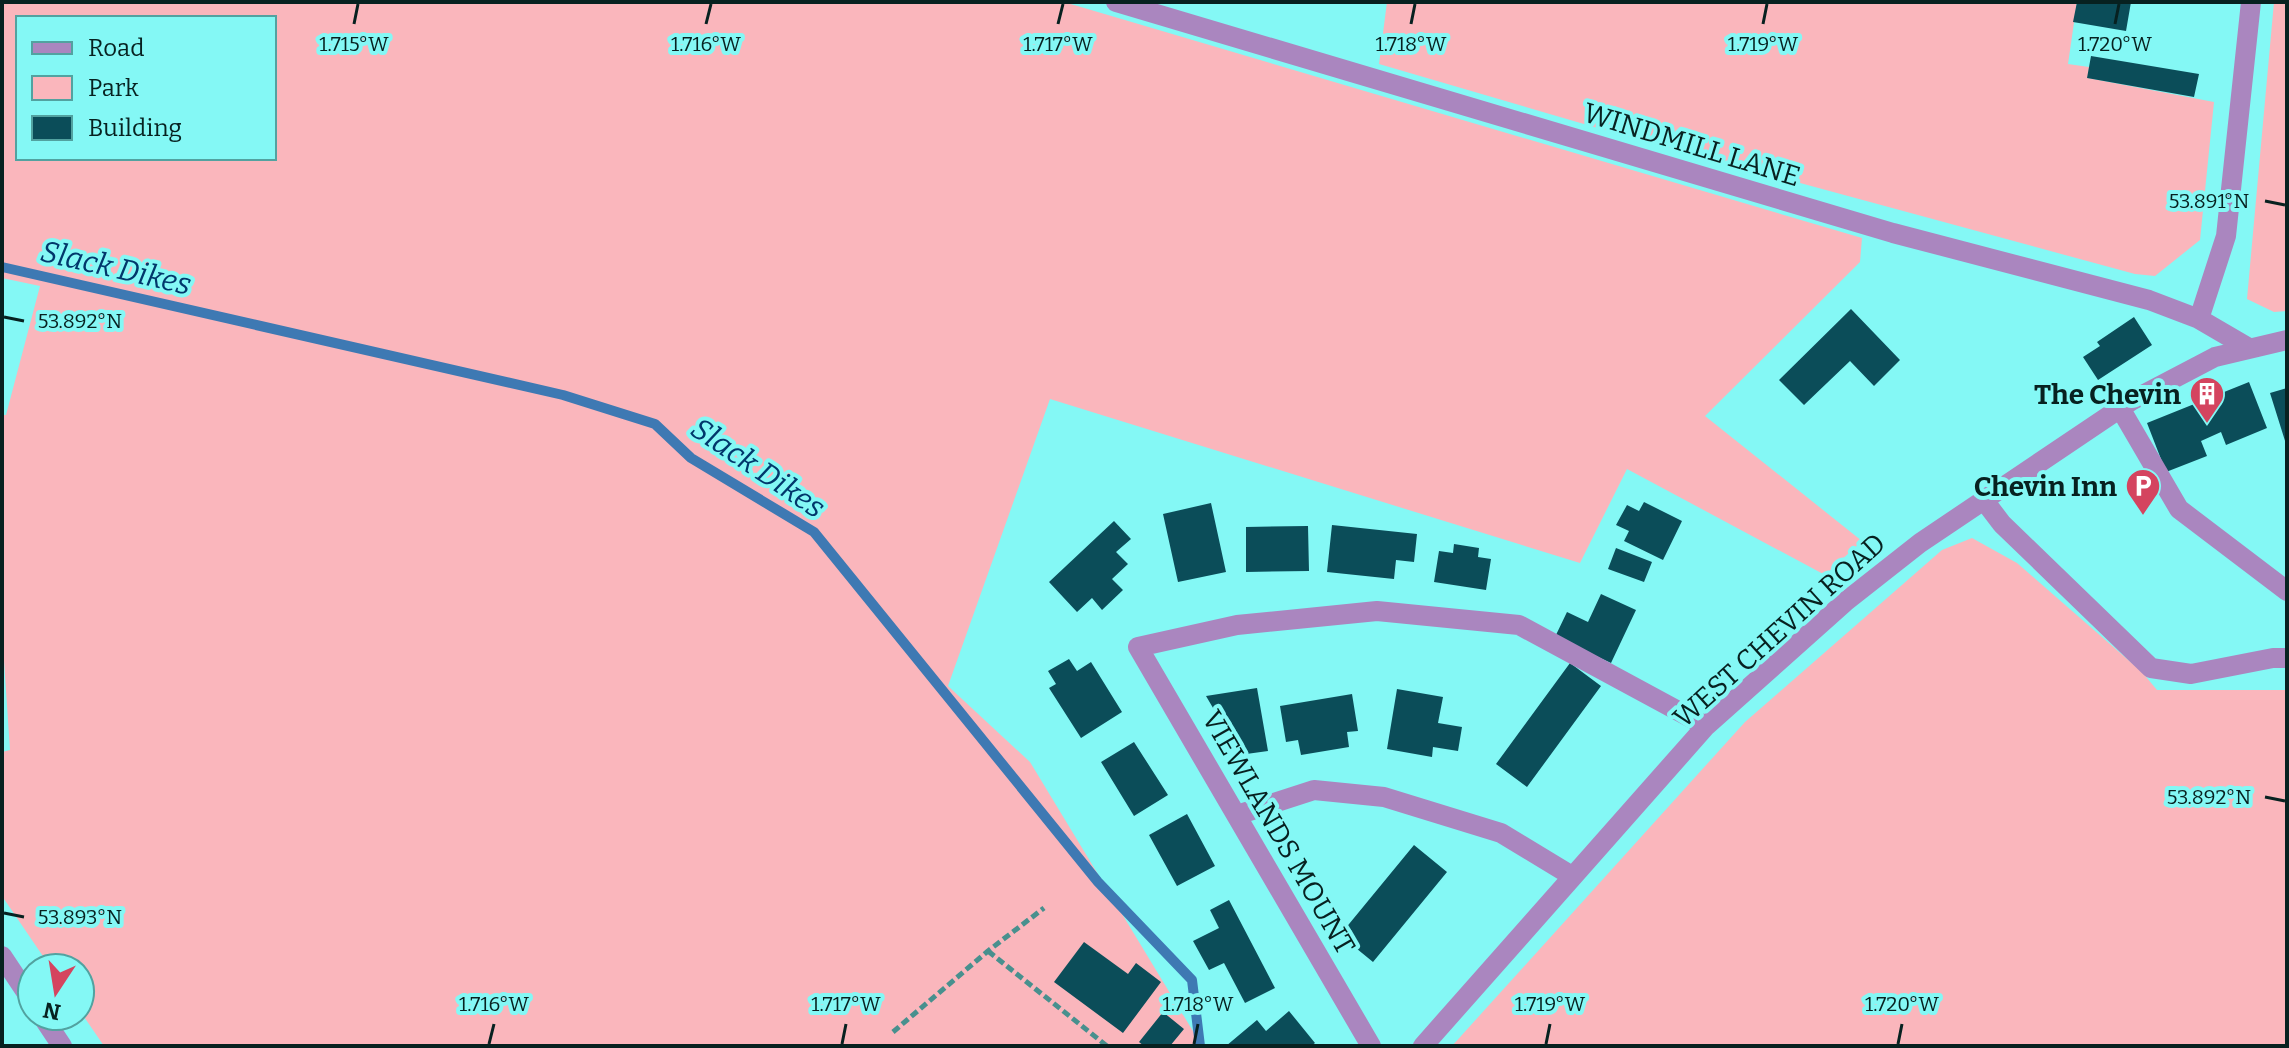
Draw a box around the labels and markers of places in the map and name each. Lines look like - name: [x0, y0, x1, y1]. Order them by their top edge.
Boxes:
- building icon: The Chevin: [2188, 375, 2226, 425]
- place label: The Chevin: [2034, 378, 2181, 411]
- parking icon: Chevin Inn: [2124, 467, 2162, 517]
- place label: Chevin Inn: [1974, 470, 2117, 503]

